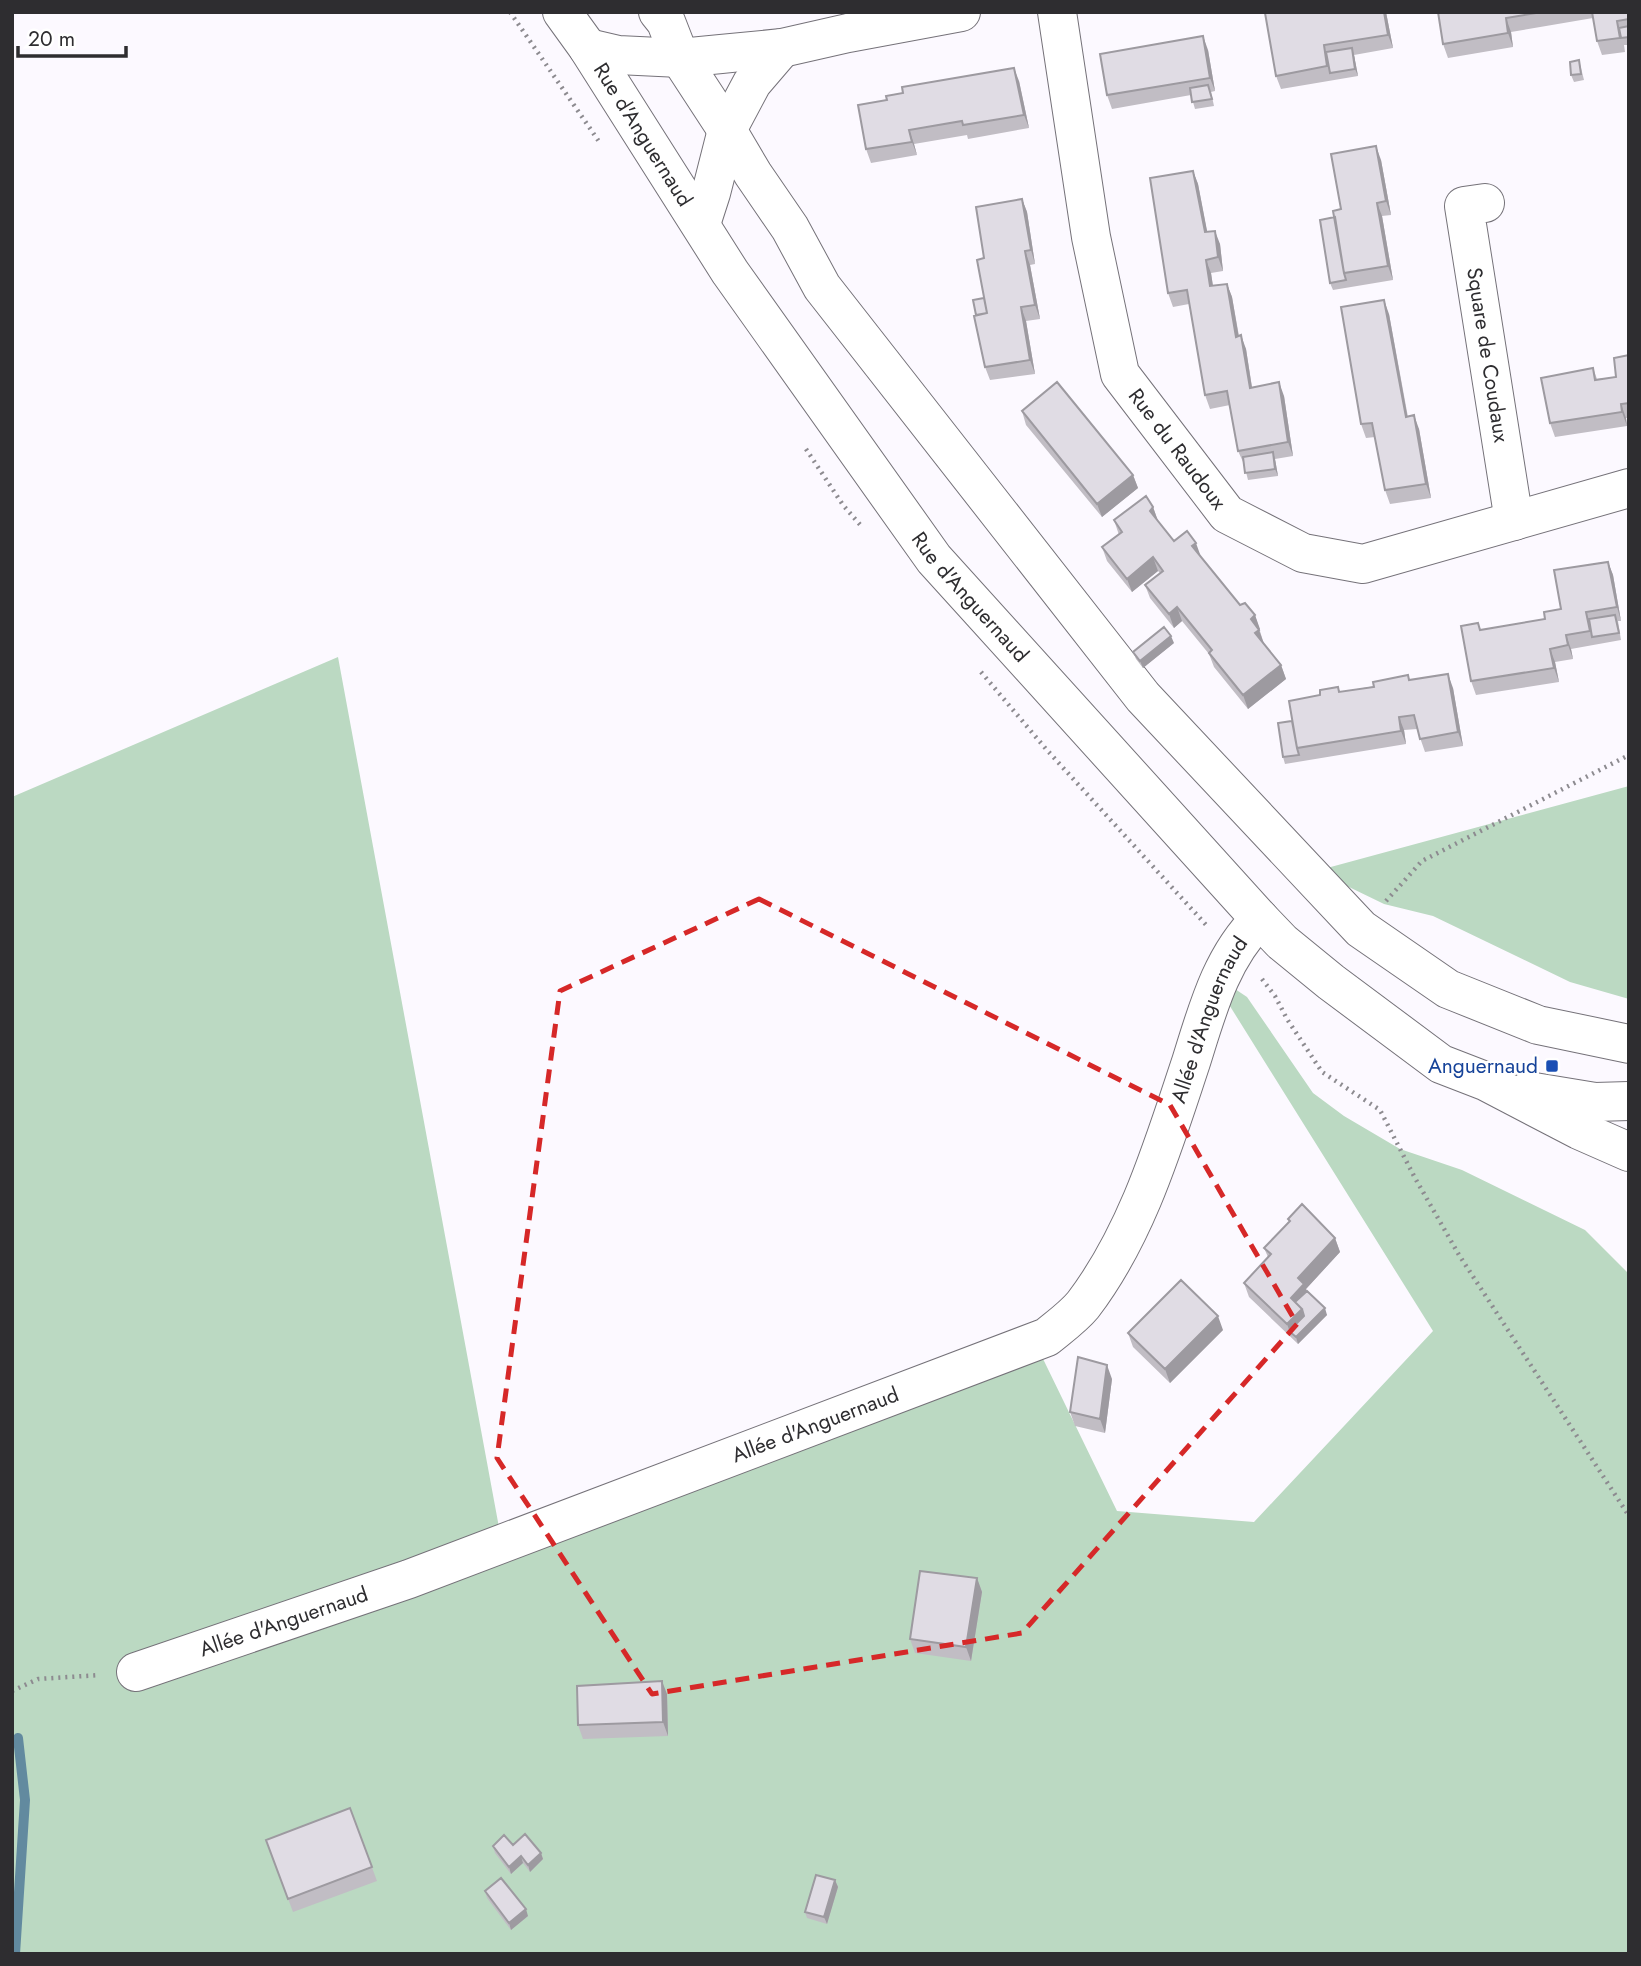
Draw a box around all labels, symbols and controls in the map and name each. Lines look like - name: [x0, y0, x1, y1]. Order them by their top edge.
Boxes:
- scale bar: [18, 14, 126, 58]
- text: 20 m: [28, 24, 75, 54]
- street label: Rue d'Anguernaud: [586, 57, 700, 212]
- street label: Square de Coudaux: [1459, 265, 1516, 445]
- street label: Rue du Raudoux: [1121, 382, 1234, 516]
- street label: Rue d'Anguernaud: [904, 526, 1036, 669]
- street label: Allée d'Anguernaud: [1163, 930, 1255, 1107]
- place label: Anguernaud: [1428, 1051, 1538, 1081]
- marker: Anguernaud: [1544, 1058, 1560, 1074]
- street label: Allée d'Anguernaud: [728, 1380, 903, 1470]
- street label: Allée d'Anguernaud: [195, 1579, 372, 1664]

